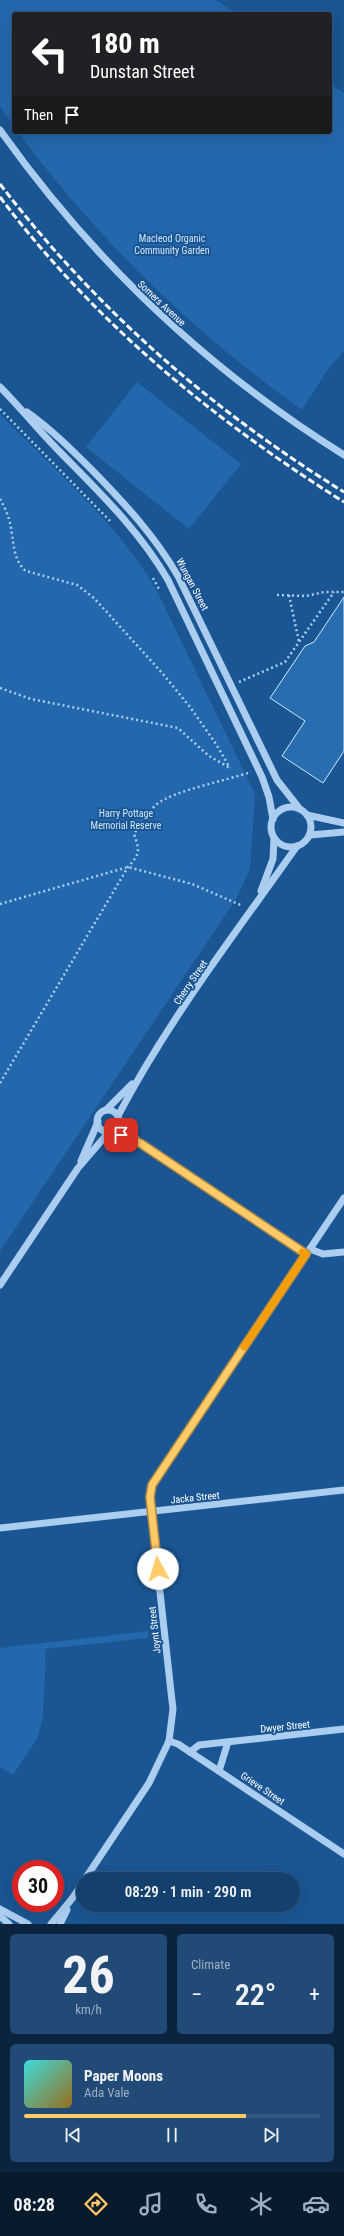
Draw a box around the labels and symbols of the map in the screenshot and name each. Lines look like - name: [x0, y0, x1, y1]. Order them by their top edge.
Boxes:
- park label: Macleod Organic Community Garden: [134, 233, 210, 256]
- street label: Somers Avenue: [136, 278, 188, 328]
- street label: Wungan Street: [174, 556, 211, 612]
- park label: Harry Pottage Memorial Reserve: [91, 808, 162, 831]
- street label: Cherry Street: [172, 958, 209, 1007]
- pin: [104, 1118, 138, 1152]
- street label: Jacka Street: [170, 1489, 220, 1506]
- position arrow: [137, 1548, 179, 1590]
- street label: Joynt Street: [147, 1606, 162, 1654]
- street label: Dwyer Street: [260, 1718, 310, 1735]
- street label: Grieve Street: [239, 1770, 287, 1807]
- speed limit sign: 30: [12, 1860, 64, 1912]

